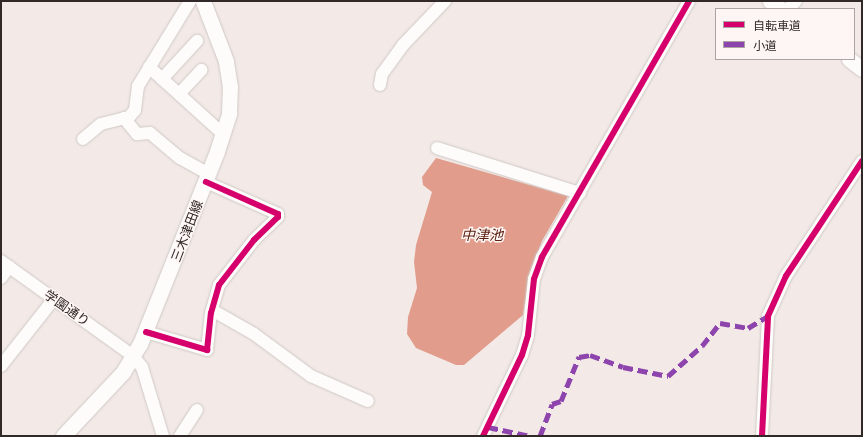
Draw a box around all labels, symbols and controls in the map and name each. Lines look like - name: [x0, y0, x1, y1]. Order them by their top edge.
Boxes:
- legend: [715, 8, 855, 60]
- text: 自転車道: [753, 18, 801, 32]
- text: 小道: [753, 38, 777, 52]
- street label: 三木津田線: [168, 198, 206, 264]
- water label: 中津池: [461, 227, 503, 243]
- street label: 学園通り: [41, 287, 93, 329]

